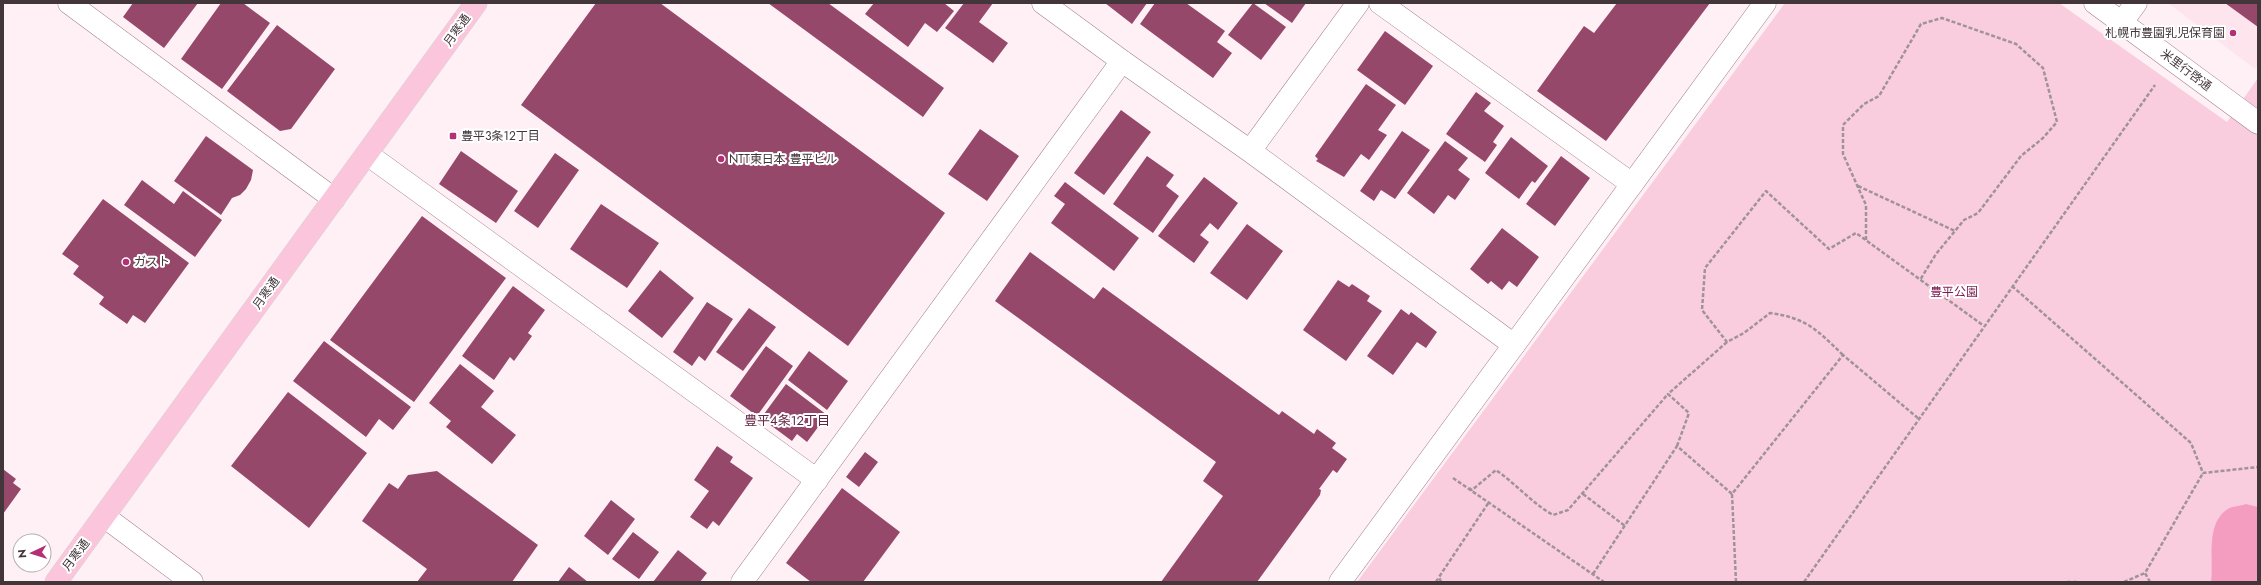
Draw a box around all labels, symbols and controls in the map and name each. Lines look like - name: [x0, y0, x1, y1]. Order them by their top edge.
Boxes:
- street label: 月寒通: [439, 10, 475, 50]
- place label: 札幌市豊園乳児保育園: [2105, 24, 2225, 42]
- marker: 札幌市豊園乳児保育園: [2228, 28, 2238, 38]
- street label: 米里行啓通: [2157, 45, 2215, 95]
- place label: 豊平3条12丁目: [461, 127, 540, 145]
- marker: 豊平3条12丁目: [448, 131, 458, 141]
- place label: NTT東日本 豊平ビル: [729, 150, 837, 168]
- marker: NTT東日本 豊平ビル: [716, 154, 726, 164]
- place label: ガスト: [134, 253, 170, 271]
- marker: ガスト: [121, 257, 131, 267]
- street label: 月寒通: [248, 273, 284, 313]
- park label: 豊平公園: [1930, 283, 1978, 301]
- district label: 豊平4条12丁目: [744, 411, 830, 430]
- north arrow: [12, 533, 52, 573]
- street label: 月寒通: [58, 535, 94, 575]
- text: N: [14, 549, 30, 559]

